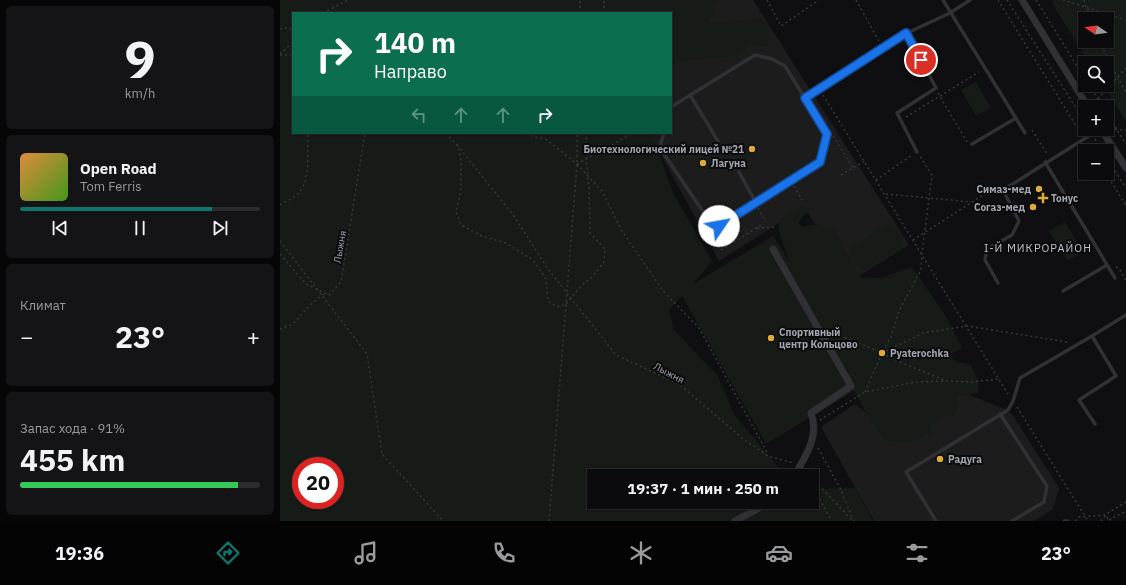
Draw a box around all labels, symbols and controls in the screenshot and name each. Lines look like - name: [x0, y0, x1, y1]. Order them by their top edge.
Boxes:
- north arrow: [1078, 12, 1114, 48]
- map controls: [1078, 12, 1114, 180]
- text: 140 m: [374, 24, 456, 61]
- text: 9: [124, 25, 156, 92]
- icon: right: [308, 28, 360, 80]
- pin: [904, 43, 938, 77]
- icon: arrive: [910, 49, 932, 71]
- button: search: [1078, 56, 1114, 92]
- text: Направо: [374, 60, 447, 83]
- text: km/h: [125, 85, 155, 102]
- button: +: [1078, 100, 1114, 136]
- icon: left: [408, 104, 430, 126]
- icon: ahead: [450, 104, 472, 126]
- icon: ahead: [492, 104, 514, 126]
- icon: right: [534, 104, 556, 126]
- place label: Биотехнологический лицей №21: [584, 143, 744, 156]
- marker: Биотехнологический лицей №21: [747, 144, 757, 154]
- button: −: [1078, 144, 1114, 180]
- place label: Лагуна: [711, 157, 746, 170]
- marker: Лагуна: [698, 158, 708, 168]
- text: Open Road: [80, 159, 157, 178]
- text: Tom Ferris: [80, 178, 142, 195]
- place label: Симаз-мед: [977, 183, 1031, 196]
- marker: Симаз-мед: [1034, 184, 1044, 194]
- place label: Тонус: [1051, 192, 1078, 205]
- marker: Тонус: [1038, 193, 1048, 203]
- place label: Согаз-мед: [974, 201, 1025, 214]
- marker: Согаз-мед: [1028, 202, 1038, 212]
- position arrow: [698, 205, 740, 247]
- icon: previous: [49, 217, 71, 239]
- icon: pause: [129, 217, 151, 239]
- icon: next: [209, 217, 231, 239]
- street label: Лыжня: [331, 230, 349, 264]
- district label: I-Й МИКРОРАЙОН: [984, 241, 1092, 255]
- text: Климат: [20, 297, 66, 314]
- text: 23°: [115, 317, 165, 356]
- text: −: [20, 322, 33, 351]
- text: +: [247, 322, 260, 351]
- place label: Спортивный центр Кольцово: [779, 326, 858, 351]
- marker: Спортивный центр Кольцово: [766, 333, 776, 343]
- place label: Pyaterochka: [890, 347, 949, 360]
- marker: Pyaterochka: [877, 348, 887, 358]
- street label: Лыжня: [651, 360, 687, 386]
- text: Запас хода · 91%: [20, 420, 125, 437]
- text: 455 km: [20, 440, 125, 479]
- place label: Радуга: [948, 453, 982, 466]
- marker: Радуга: [935, 454, 945, 464]
- speed limit sign: 20: [292, 457, 344, 509]
- text: 19:37 · 1 мин · 250 m: [627, 479, 779, 498]
- icon: directions: [214, 539, 242, 567]
- icon: music: [352, 539, 380, 567]
- icon: phone: [490, 539, 518, 567]
- icon: climate: [627, 539, 655, 567]
- icon: car: [765, 539, 793, 567]
- icon: filters: [903, 539, 931, 567]
- text: 19:36: [55, 542, 104, 565]
- text: 23°: [1041, 542, 1071, 565]

